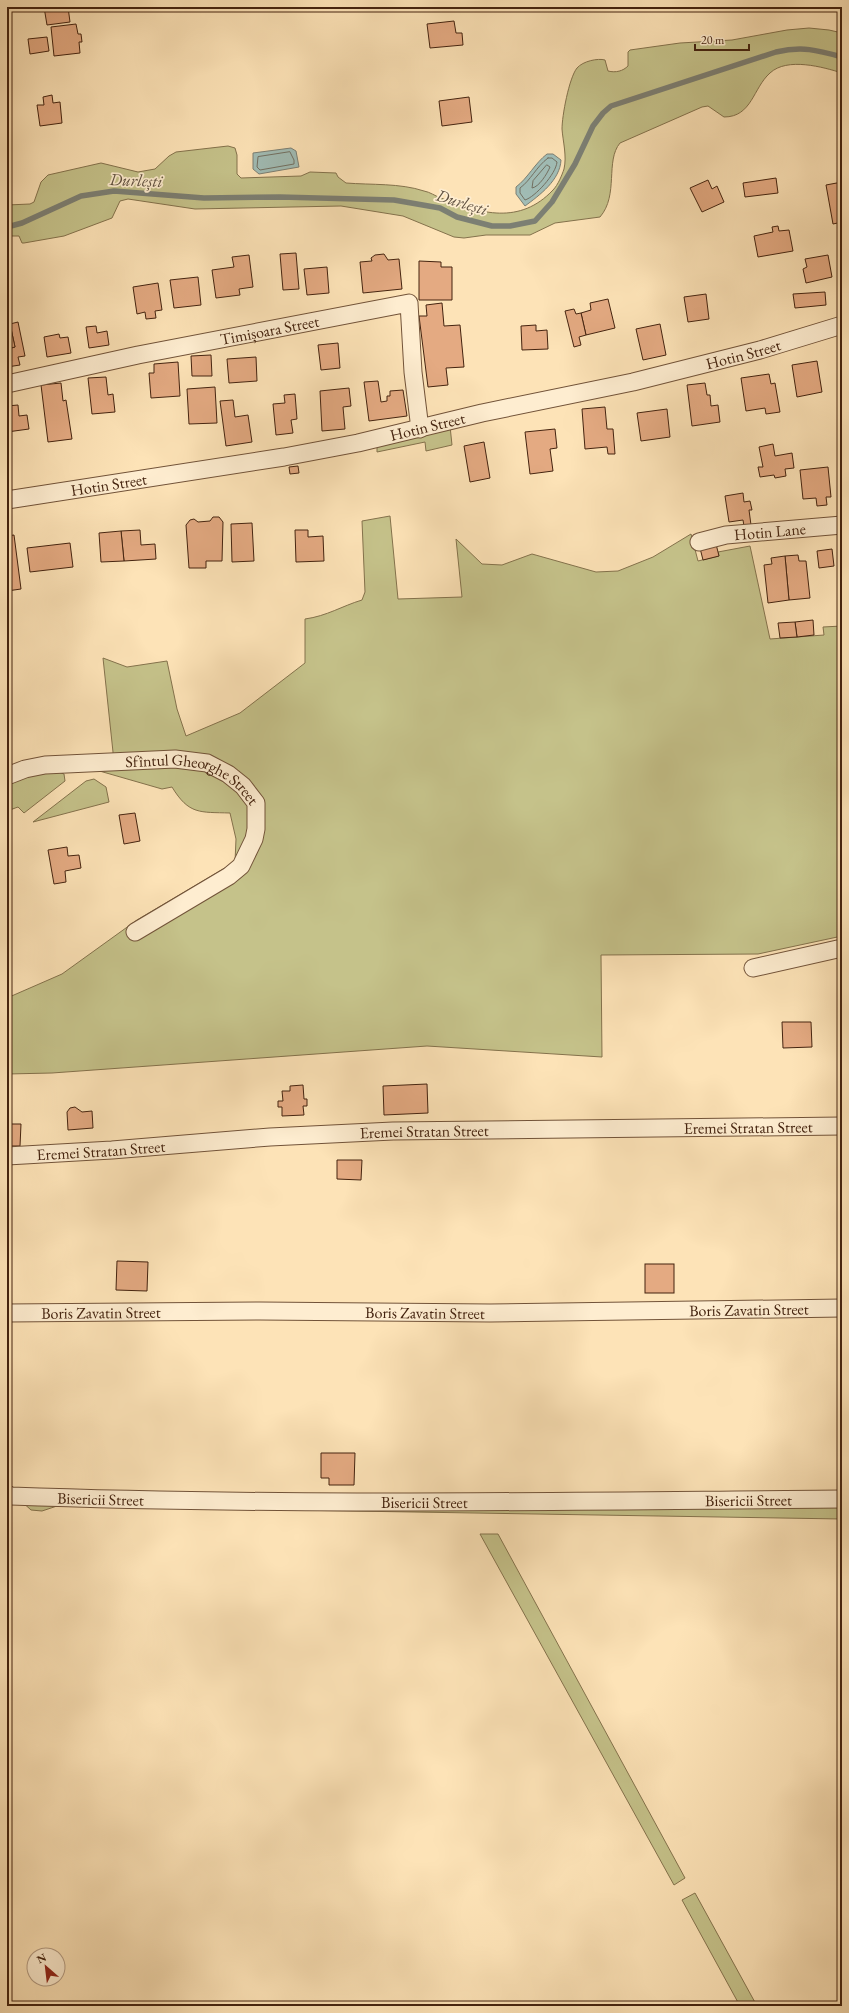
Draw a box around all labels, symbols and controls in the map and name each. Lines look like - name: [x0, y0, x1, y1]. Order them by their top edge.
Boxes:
- scale bar: [695, 26, 749, 52]
- text: 20 m: [701, 32, 725, 48]
- water label: Durlești: [108, 168, 164, 192]
- water label: Durlești: [433, 183, 491, 221]
- street label: Timișoara Street: [218, 311, 321, 350]
- street label: Hotin Street: [704, 334, 783, 374]
- street label: Hotin Street: [388, 407, 467, 446]
- street label: Hotin Street: [69, 468, 148, 501]
- street label: Hotin Lane: [733, 518, 807, 545]
- street label: Sfîntul Gheorghe Street: [125, 749, 264, 809]
- street label: Eremei Stratan Street: [684, 1116, 813, 1139]
- street label: Eremei Stratan Street: [359, 1120, 489, 1144]
- street label: Eremei Stratan Street: [36, 1136, 166, 1165]
- street label: Boris Zavatin Street: [689, 1298, 809, 1321]
- street label: Boris Zavatin Street: [41, 1302, 161, 1324]
- street label: Boris Zavatin Street: [365, 1302, 485, 1324]
- street label: Bisericii Street: [57, 1488, 144, 1511]
- street label: Bisericii Street: [705, 1489, 792, 1511]
- street label: Bisericii Street: [381, 1492, 468, 1513]
- north arrow: [26, 1947, 66, 1987]
- text: N: [34, 1950, 49, 1966]

